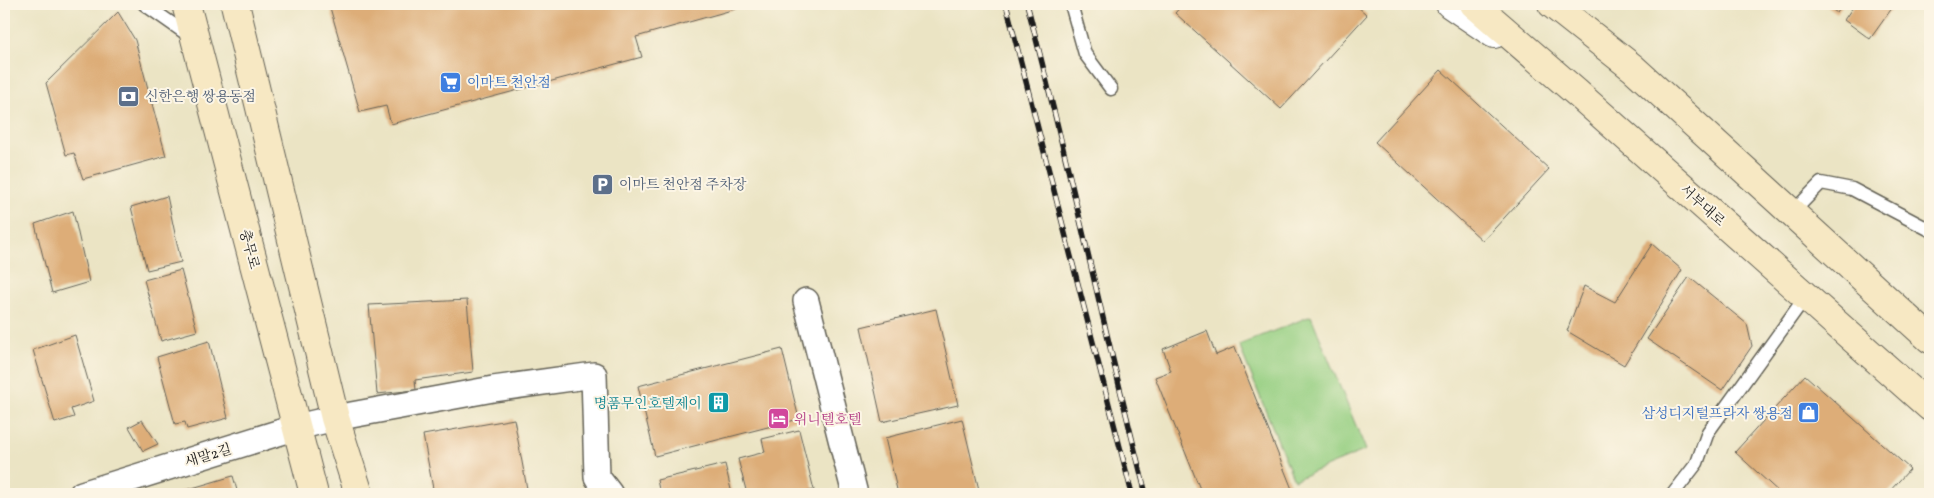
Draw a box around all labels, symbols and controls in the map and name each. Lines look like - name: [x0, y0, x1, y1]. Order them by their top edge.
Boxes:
- supermarket icon: 이마트 천안점: [439, 70, 463, 94]
- place label: 이마트 천안점: [467, 74, 551, 93]
- bank icon: 신한은행 쌍용동점: [117, 84, 141, 108]
- place label: 신한은행 쌍용동점: [145, 88, 256, 107]
- parking icon: 이마트 천안점 주차장: [591, 172, 615, 196]
- place label: 이마트 천안점 주차장: [619, 176, 747, 195]
- street label: 서부대로: [1676, 181, 1729, 232]
- street label: 충무로: [234, 227, 263, 272]
- building icon: 명품무인호텔제이: [706, 391, 730, 415]
- place label: 명품무인호텔제이: [594, 395, 702, 414]
- shop icon: 삼성디지털프라자 쌍용점: [1797, 401, 1821, 425]
- place label: 삼성디지털프라자 쌍용점: [1641, 405, 1793, 424]
- hotel icon: 위니텔호텔: [766, 407, 790, 431]
- place label: 위니텔호텔: [794, 411, 862, 430]
- street label: 새말2길: [183, 440, 234, 473]

